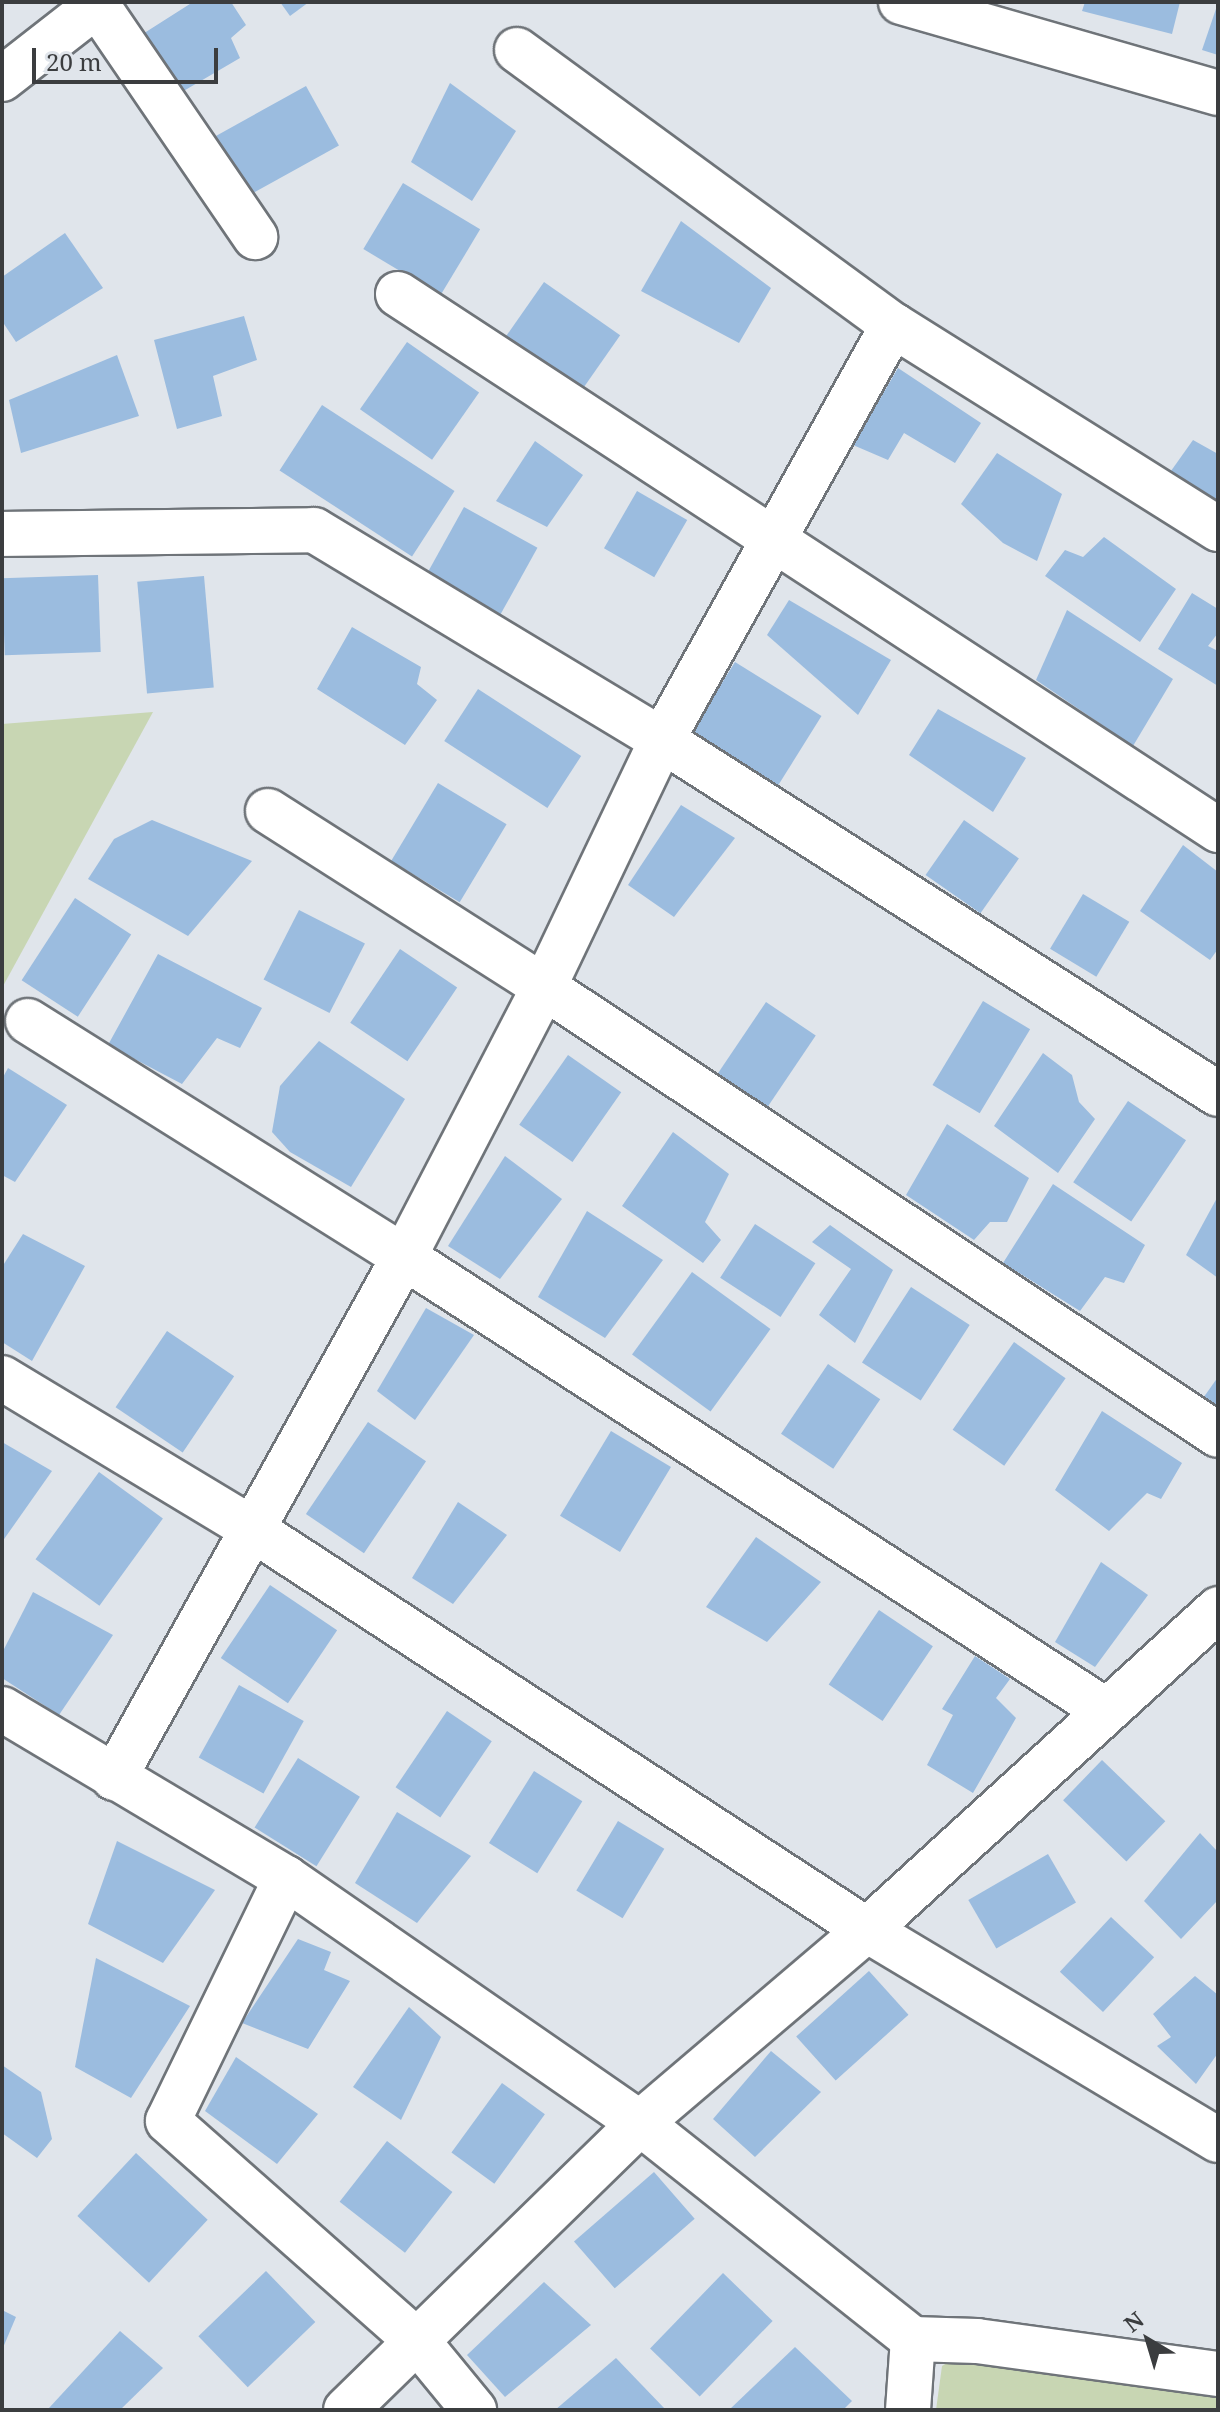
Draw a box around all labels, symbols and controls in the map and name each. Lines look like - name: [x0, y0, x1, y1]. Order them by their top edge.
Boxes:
- scale bar: [36, 32, 222, 82]
- text: 20 m: [46, 45, 102, 78]
- north arrow: [1108, 2300, 1188, 2380]
- text: N: [1117, 2304, 1149, 2338]

